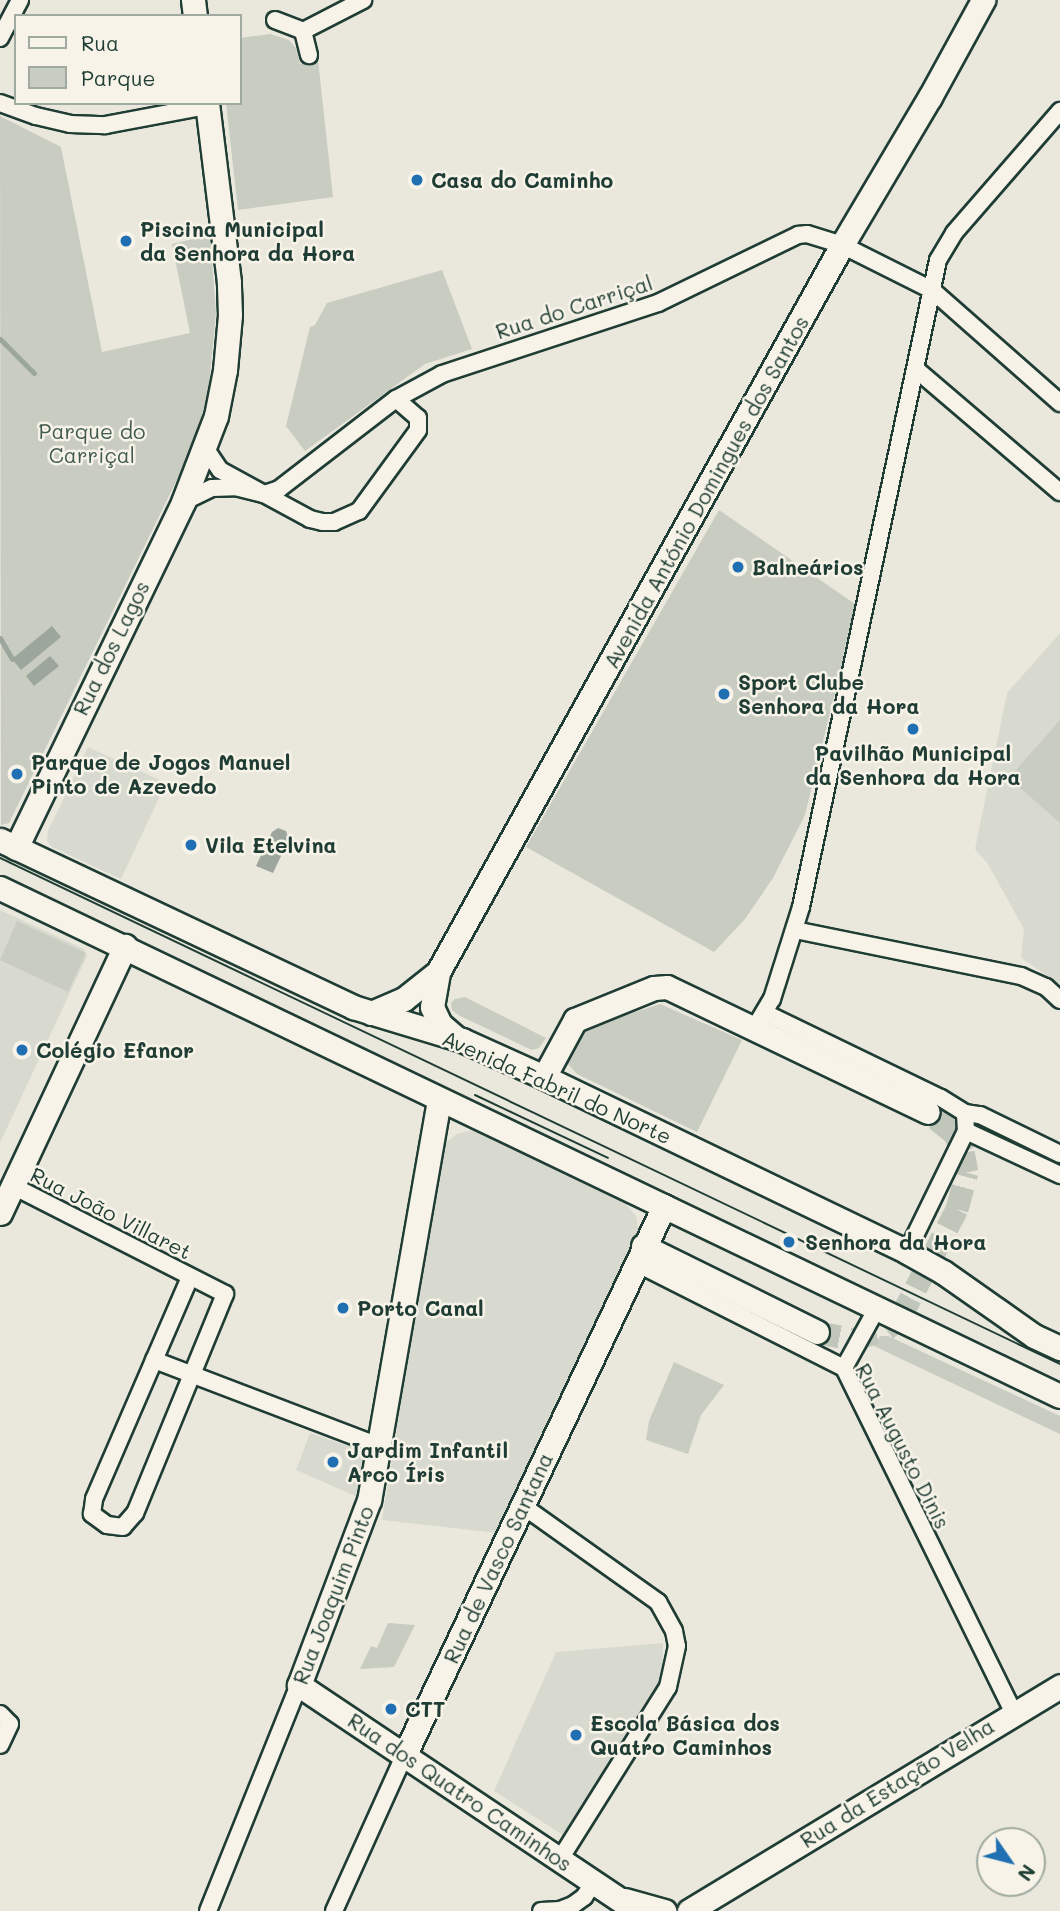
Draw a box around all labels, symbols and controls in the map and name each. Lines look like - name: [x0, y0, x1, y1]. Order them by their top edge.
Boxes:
- legend: [14, 14, 242, 105]
- text: Rua: [81, 29, 119, 56]
- text: Parque: [81, 64, 155, 91]
- place label: Casa do Caminho: [431, 167, 613, 193]
- marker: Casa do Caminho: [409, 172, 425, 188]
- place label: Piscina Municipal da Senhora da Hora: [140, 216, 355, 266]
- marker: Piscina Municipal da Senhora da Hora: [118, 233, 134, 249]
- street label: Rua do Carriçal: [492, 270, 656, 344]
- street label: Avenida António Domingues dos Santos: [598, 311, 814, 673]
- park label: Parque do Carriçal: [39, 418, 145, 468]
- place label: Balneários: [752, 554, 864, 580]
- marker: Balneários: [730, 559, 746, 575]
- street label: Rua dos Lagos: [68, 577, 154, 719]
- place label: Sport Clube Senhora da Hora: [738, 669, 919, 719]
- marker: Sport Clube Senhora da Hora: [716, 686, 732, 702]
- marker: Pavilhão Municipal da Senhora da Hora: [905, 721, 921, 737]
- place label: Pavilhão Municipal da Senhora da Hora: [805, 740, 1021, 790]
- place label: Parque de Jogos Manuel Pinto de Azevedo: [31, 749, 290, 799]
- marker: Parque de Jogos Manuel Pinto de Azevedo: [9, 766, 25, 782]
- place label: Vila Etelvina: [205, 832, 337, 858]
- marker: Vila Etelvina: [183, 837, 199, 853]
- street label: Avenida Fabril do Norte: [439, 1025, 675, 1149]
- place label: Colégio Efanor: [36, 1037, 194, 1063]
- marker: Colégio Efanor: [14, 1042, 30, 1058]
- street label: Rua João Villaret: [26, 1162, 196, 1264]
- place label: Senhora da Hora: [805, 1229, 986, 1255]
- marker: Senhora da Hora: [779, 1232, 799, 1252]
- place label: Porto Canal: [357, 1295, 484, 1321]
- marker: Porto Canal: [335, 1300, 351, 1316]
- street label: Rua Augusto Dinis: [850, 1359, 956, 1533]
- place label: Jardim Infantil Arco Íris: [347, 1437, 508, 1487]
- street label: Rua de Vasco Santana: [438, 1449, 558, 1667]
- marker: Jardim Infantil Arco Íris: [325, 1454, 341, 1470]
- street label: Rua Joaquim Pinto: [287, 1502, 379, 1688]
- place label: CTT: [405, 1696, 445, 1722]
- marker: CTT: [383, 1701, 399, 1717]
- street label: Rua dos Quatro Caminhos: [343, 1708, 577, 1876]
- place label: Escola Básica dos Quatro Caminhos: [590, 1710, 780, 1760]
- street label: Rua da Estação Velha: [795, 1713, 999, 1853]
- marker: Escola Básica dos Quatro Caminhos: [568, 1727, 584, 1743]
- north arrow: [976, 1827, 1046, 1897]
- text: N: [1013, 1860, 1041, 1886]

